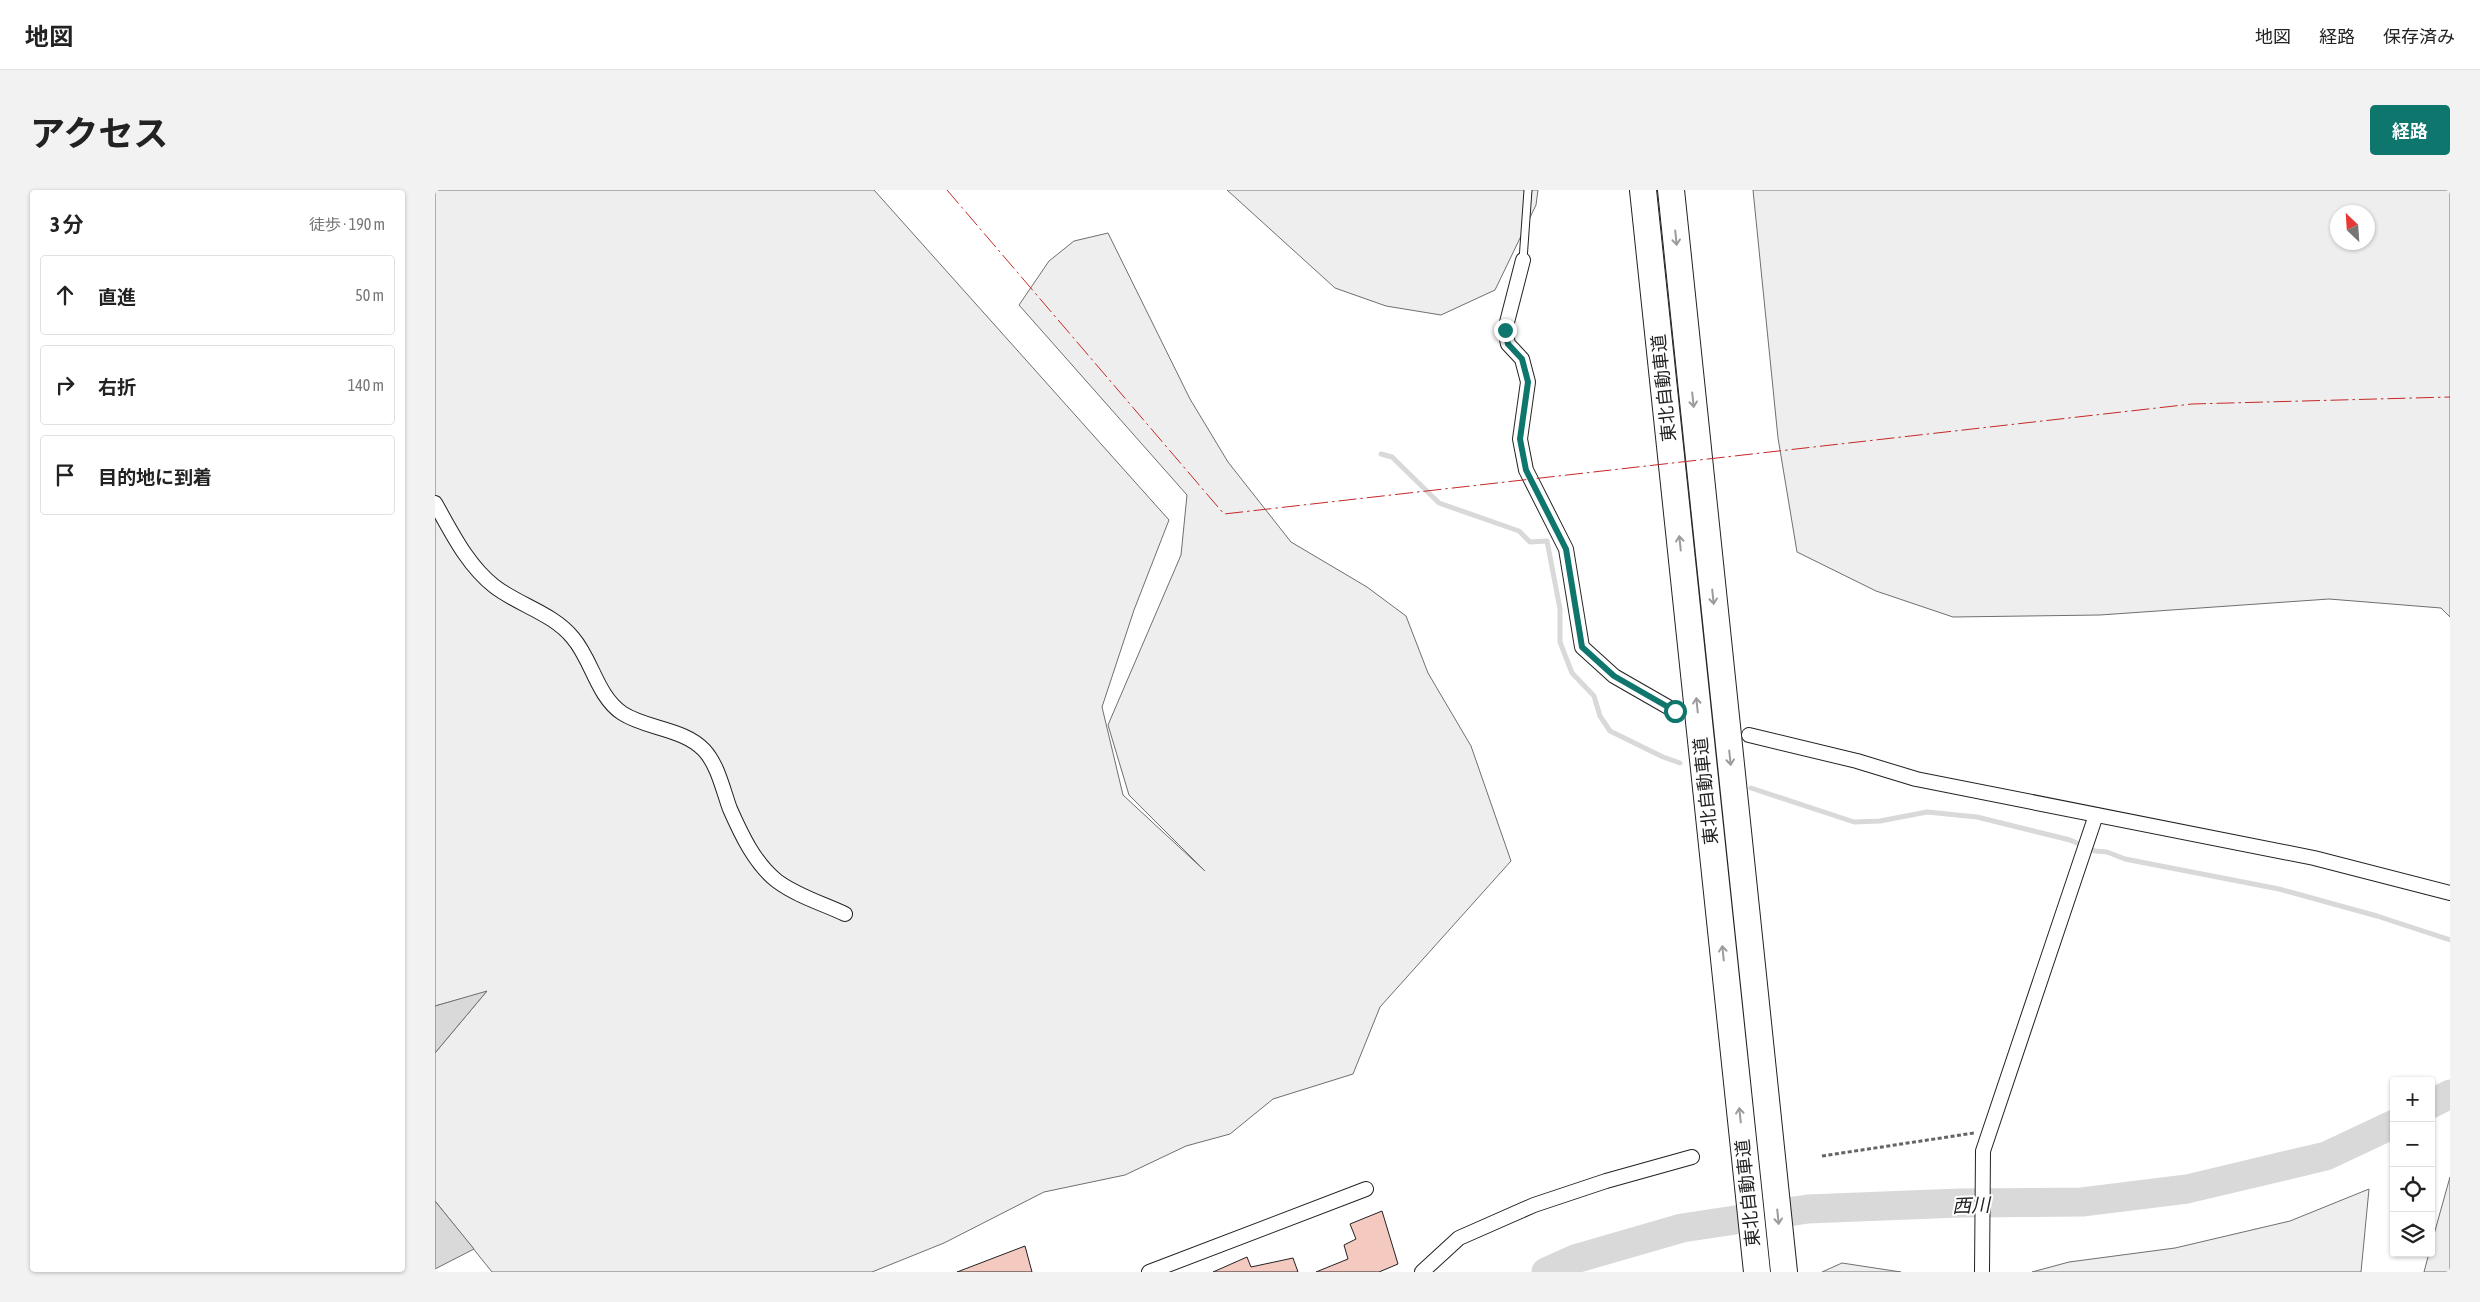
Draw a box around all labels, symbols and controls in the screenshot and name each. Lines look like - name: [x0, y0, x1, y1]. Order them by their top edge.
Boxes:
- text: 地図: [25, 23, 73, 50]
- text: 地図: [2255, 26, 2291, 47]
- text: 経路: [2319, 26, 2355, 47]
- text: 保存済み: [2383, 26, 2455, 47]
- button: 経路: [2370, 105, 2450, 155]
- text: アクセス: [30, 113, 168, 153]
- north arrow: [2330, 205, 2375, 250]
- text: 3 分: [50, 212, 84, 236]
- text: 徒歩 · 190 m: [309, 215, 385, 233]
- one-way arrow: [1671, 230, 1681, 246]
- icon: ahead: [51, 281, 79, 309]
- text: 直進: [98, 286, 136, 308]
- text: 50 m: [355, 286, 384, 304]
- route end: [1494, 319, 1517, 342]
- street label: 東北自動車道: [1647, 333, 1680, 443]
- icon: right: [51, 371, 79, 399]
- text: 右折: [98, 376, 136, 398]
- text: 140 m: [348, 376, 384, 394]
- one-way arrow: [1688, 392, 1698, 408]
- icon: arrive: [51, 461, 79, 489]
- text: 目的地に到着: [98, 466, 212, 488]
- one-way arrow: [1675, 535, 1685, 551]
- one-way arrow: [1708, 588, 1718, 604]
- one-way arrow: [1692, 697, 1702, 713]
- route start: [1664, 700, 1687, 723]
- street label: 東北自動車道: [1689, 736, 1722, 846]
- one-way arrow: [1725, 750, 1735, 766]
- one-way arrow: [1718, 946, 1728, 962]
- map controls: [2390, 1077, 2435, 1257]
- button: +: [2390, 1077, 2435, 1122]
- one-way arrow: [1735, 1107, 1745, 1123]
- button: −: [2390, 1122, 2435, 1167]
- street label: 東北自動車道: [1731, 1138, 1764, 1248]
- button: locate: [2390, 1167, 2435, 1212]
- water label: 西川: [1952, 1193, 1992, 1217]
- one-way arrow: [1774, 1209, 1783, 1225]
- button: layers: [2390, 1212, 2435, 1257]

